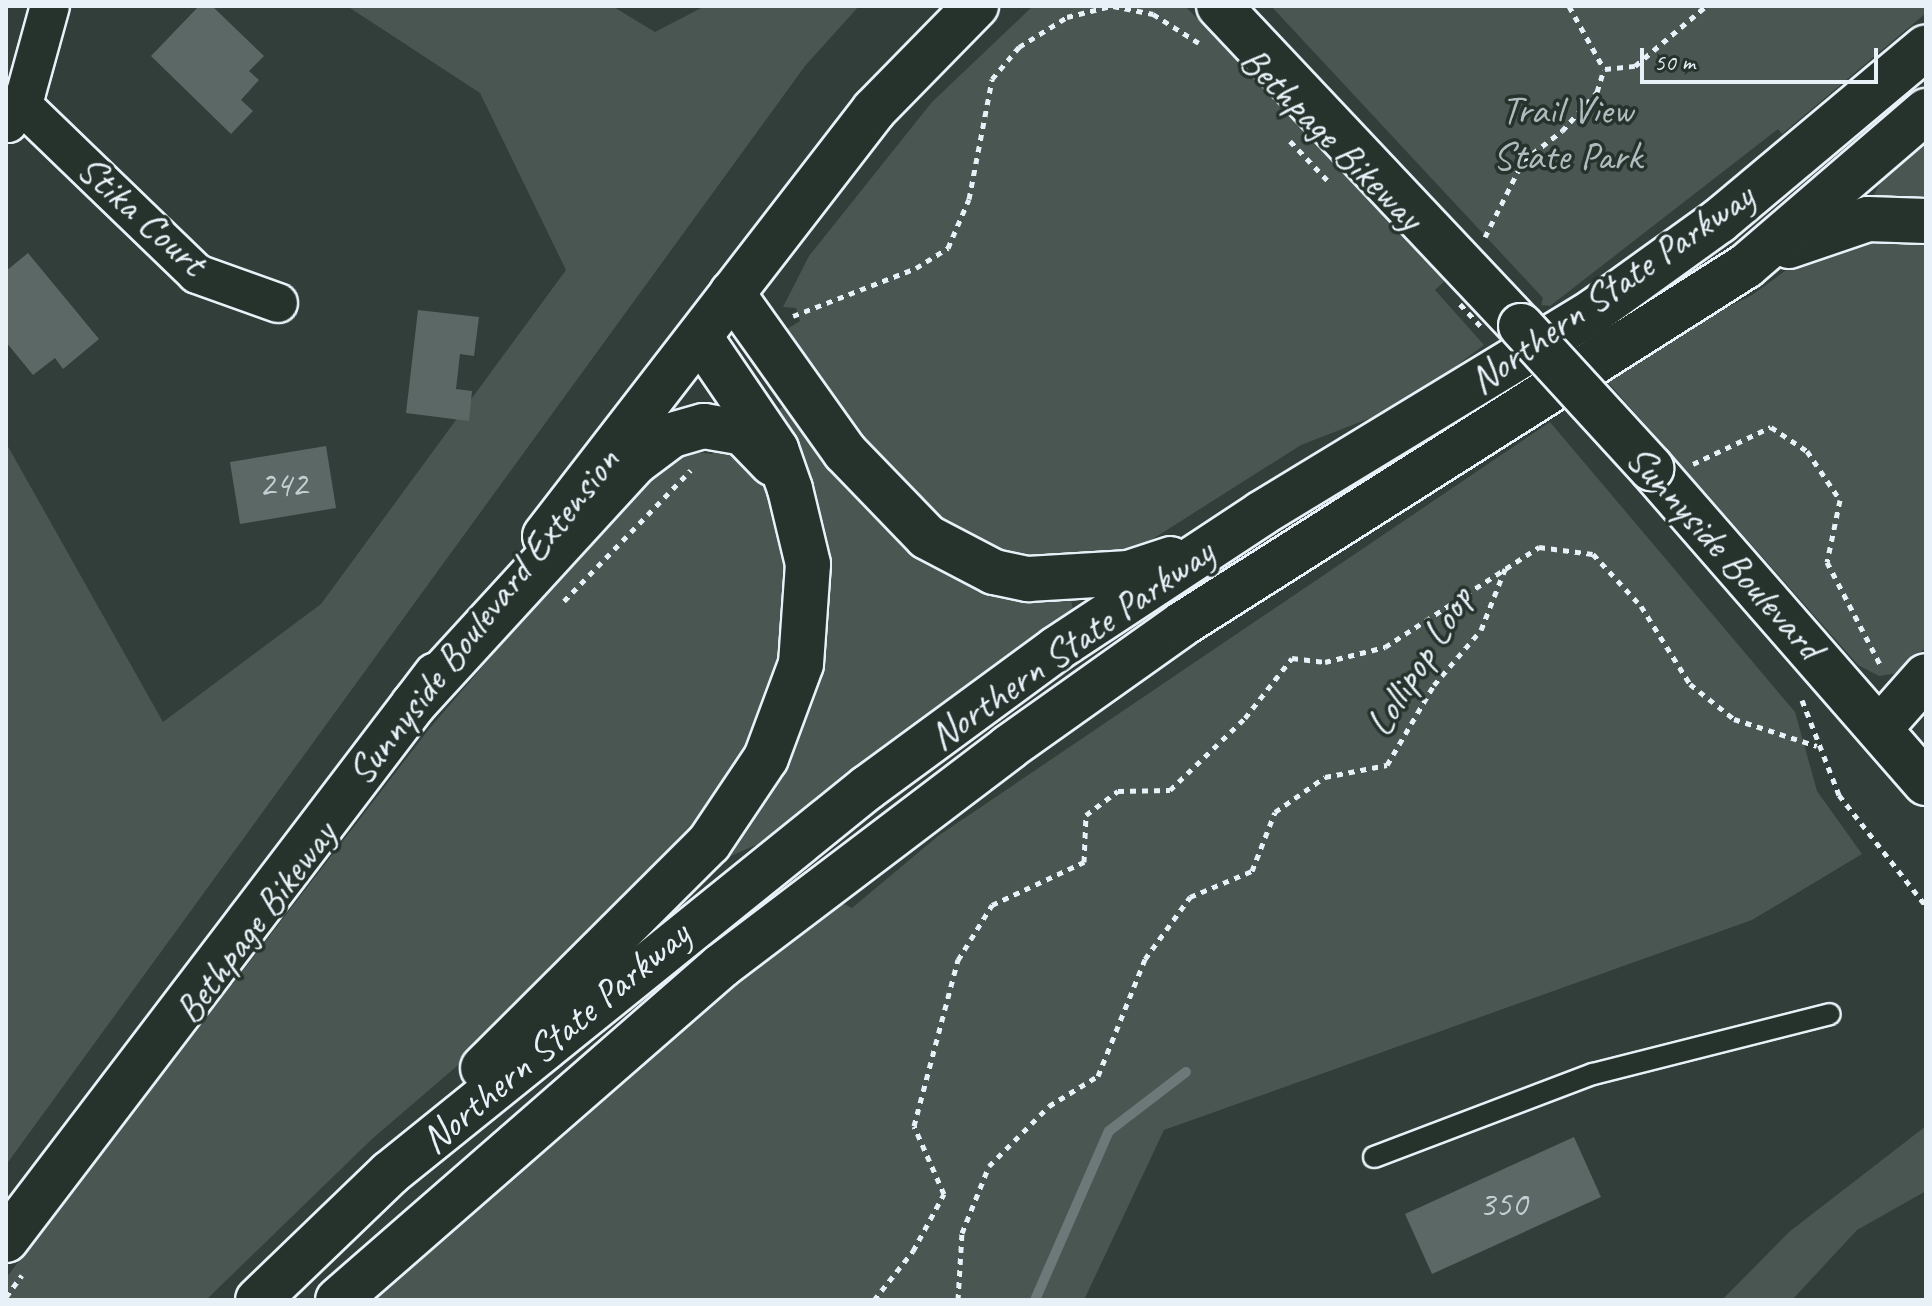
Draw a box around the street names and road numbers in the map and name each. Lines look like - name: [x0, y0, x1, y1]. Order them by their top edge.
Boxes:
- street label: Bethpage Bikeway: [1230, 36, 1434, 240]
- street label: Stika Court: [68, 145, 216, 285]
- street label: Northern State Parkway: [1458, 171, 1764, 405]
- street label: Sunnyside Boulevard: [1616, 435, 1834, 669]
- street label: Sunnyside Boulevard Extension: [336, 438, 630, 794]
- street label: Northern State Parkway: [918, 527, 1224, 761]
- street label: Lollipop Loop: [1355, 578, 1483, 744]
- street label: Bethpage Bikeway: [164, 812, 346, 1032]
- street label: Northern State Parkway: [409, 909, 701, 1165]

